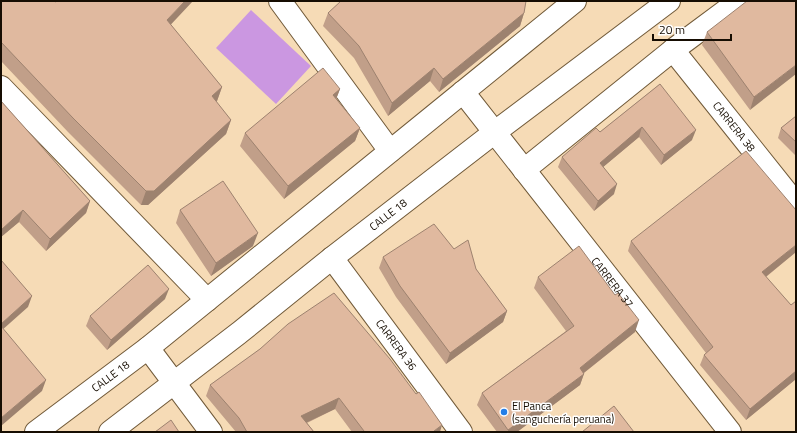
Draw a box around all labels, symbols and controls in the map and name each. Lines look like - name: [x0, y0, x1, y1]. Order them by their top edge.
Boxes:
- scale bar: [653, 16, 731, 42]
- text: 20 m: [659, 20, 685, 39]
- street label: CARRERA 38: [709, 98, 759, 155]
- street label: CALLE 18: [366, 195, 410, 234]
- street label: CARRERA 37: [588, 254, 637, 311]
- street label: CARRERA 36: [372, 316, 421, 374]
- street label: CALLE 18: [88, 357, 133, 396]
- place label: El Panca (sanguchería peruana): [512, 398, 614, 427]
- marker: El Panca (sanguchería peruana): [499, 407, 509, 417]

